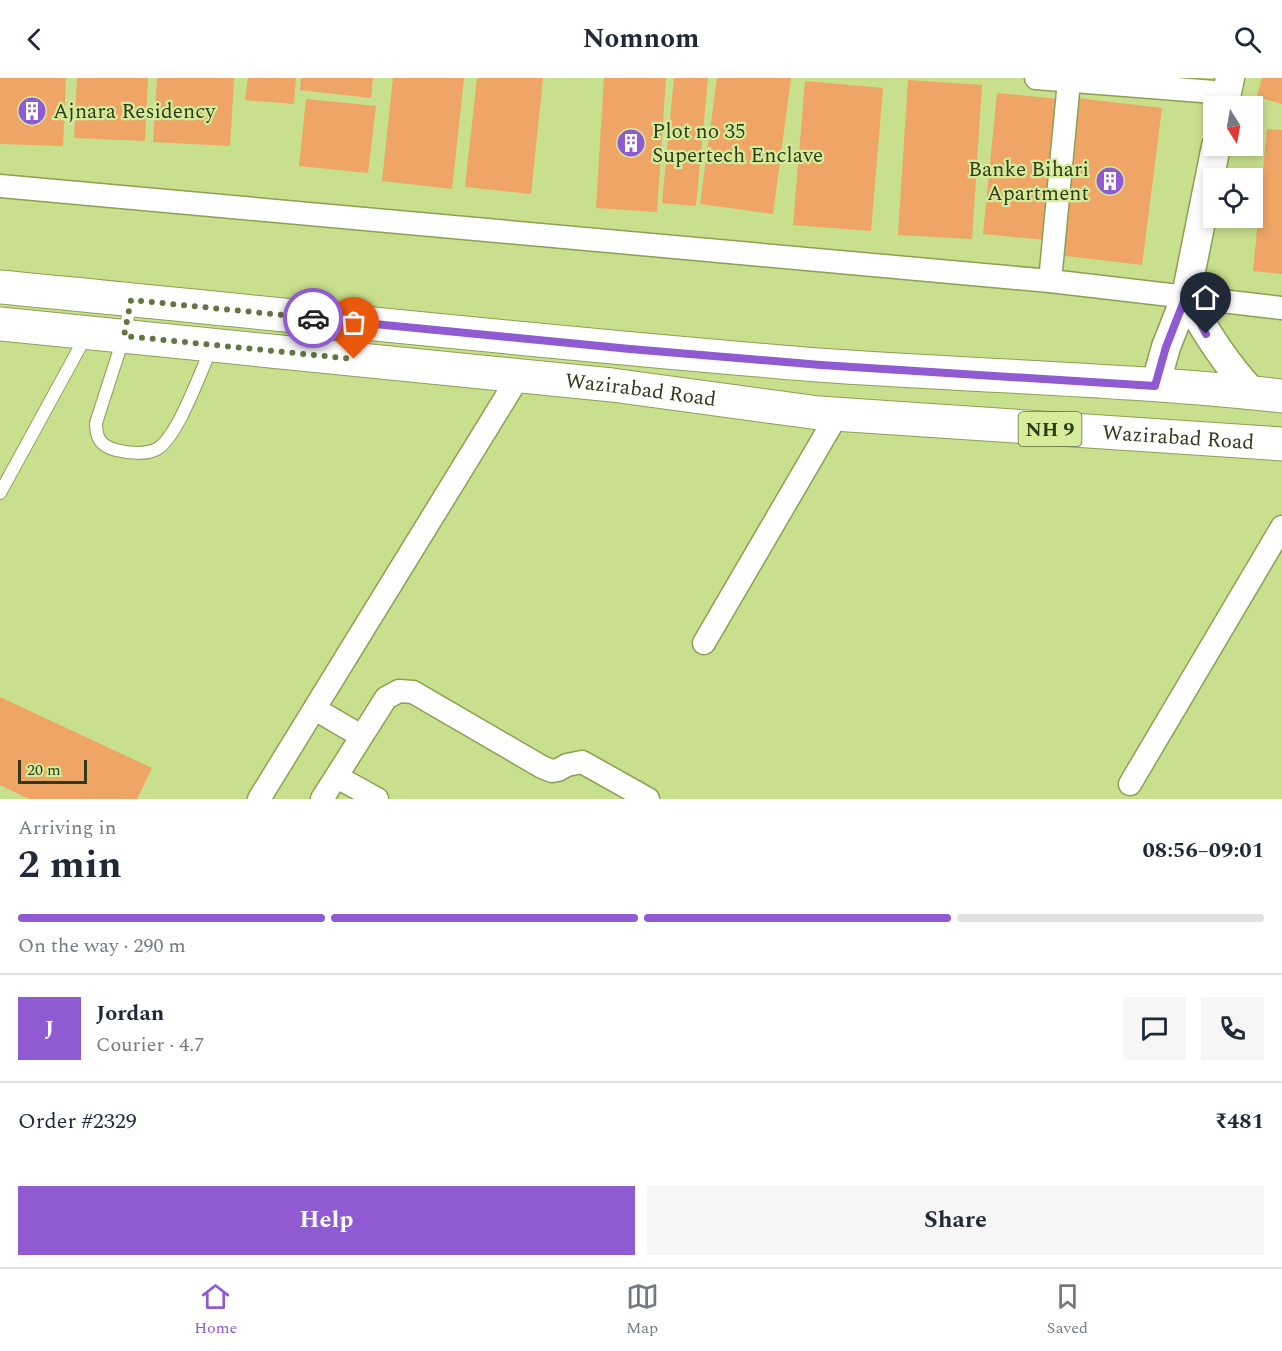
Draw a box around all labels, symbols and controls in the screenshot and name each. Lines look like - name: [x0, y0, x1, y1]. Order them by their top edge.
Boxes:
- text: Nomnom: [583, 18, 699, 60]
- icon: back: [18, 23, 51, 56]
- icon: search: [1231, 23, 1264, 56]
- building icon: Ajnara Residency: [16, 95, 48, 127]
- place label: Ajnara Residency: [53, 96, 216, 128]
- north arrow: [1203, 96, 1263, 156]
- map controls: [1203, 96, 1263, 228]
- place label: Plot no 35 Supertech Enclave: [652, 116, 823, 172]
- building icon: Plot no 35 Supertech Enclave: [615, 127, 647, 159]
- place label: Banke Bihari Apartment: [968, 154, 1089, 210]
- building icon: Banke Bihari Apartment: [1094, 165, 1126, 197]
- button: locate: [1203, 168, 1263, 228]
- pin: [1180, 272, 1231, 334]
- icon: home: [1189, 281, 1222, 314]
- courier: [283, 288, 343, 348]
- pin: [328, 297, 379, 359]
- icon: car: [297, 302, 330, 335]
- icon: bag: [337, 306, 370, 339]
- street label: Wazirabad Road: [563, 365, 718, 416]
- road number: NH 9: [1018, 412, 1082, 446]
- street label: Wazirabad Road: [1101, 417, 1255, 459]
- scale bar: [18, 757, 87, 784]
- text: 20 m: [27, 758, 61, 782]
- text: Arriving in: [18, 813, 116, 843]
- text: 08:56–09:01: [1142, 834, 1264, 867]
- text: 2 min: [18, 836, 122, 895]
- text: On the way · 290 m: [18, 931, 186, 961]
- text: Jordan: [96, 997, 164, 1030]
- button: chat: [1123, 997, 1186, 1060]
- button: phone: [1201, 997, 1264, 1060]
- text: J: [45, 1012, 54, 1045]
- text: Courier · 4.7: [96, 1030, 204, 1060]
- text: Order #2329: [18, 1105, 137, 1138]
- text: ₹481: [1215, 1105, 1264, 1138]
- button: Help: [18, 1186, 635, 1255]
- button: Share: [647, 1186, 1264, 1255]
- tab: Home: [194, 1280, 237, 1340]
- tab: Map: [626, 1280, 659, 1340]
- tab: Saved: [1047, 1280, 1088, 1340]

